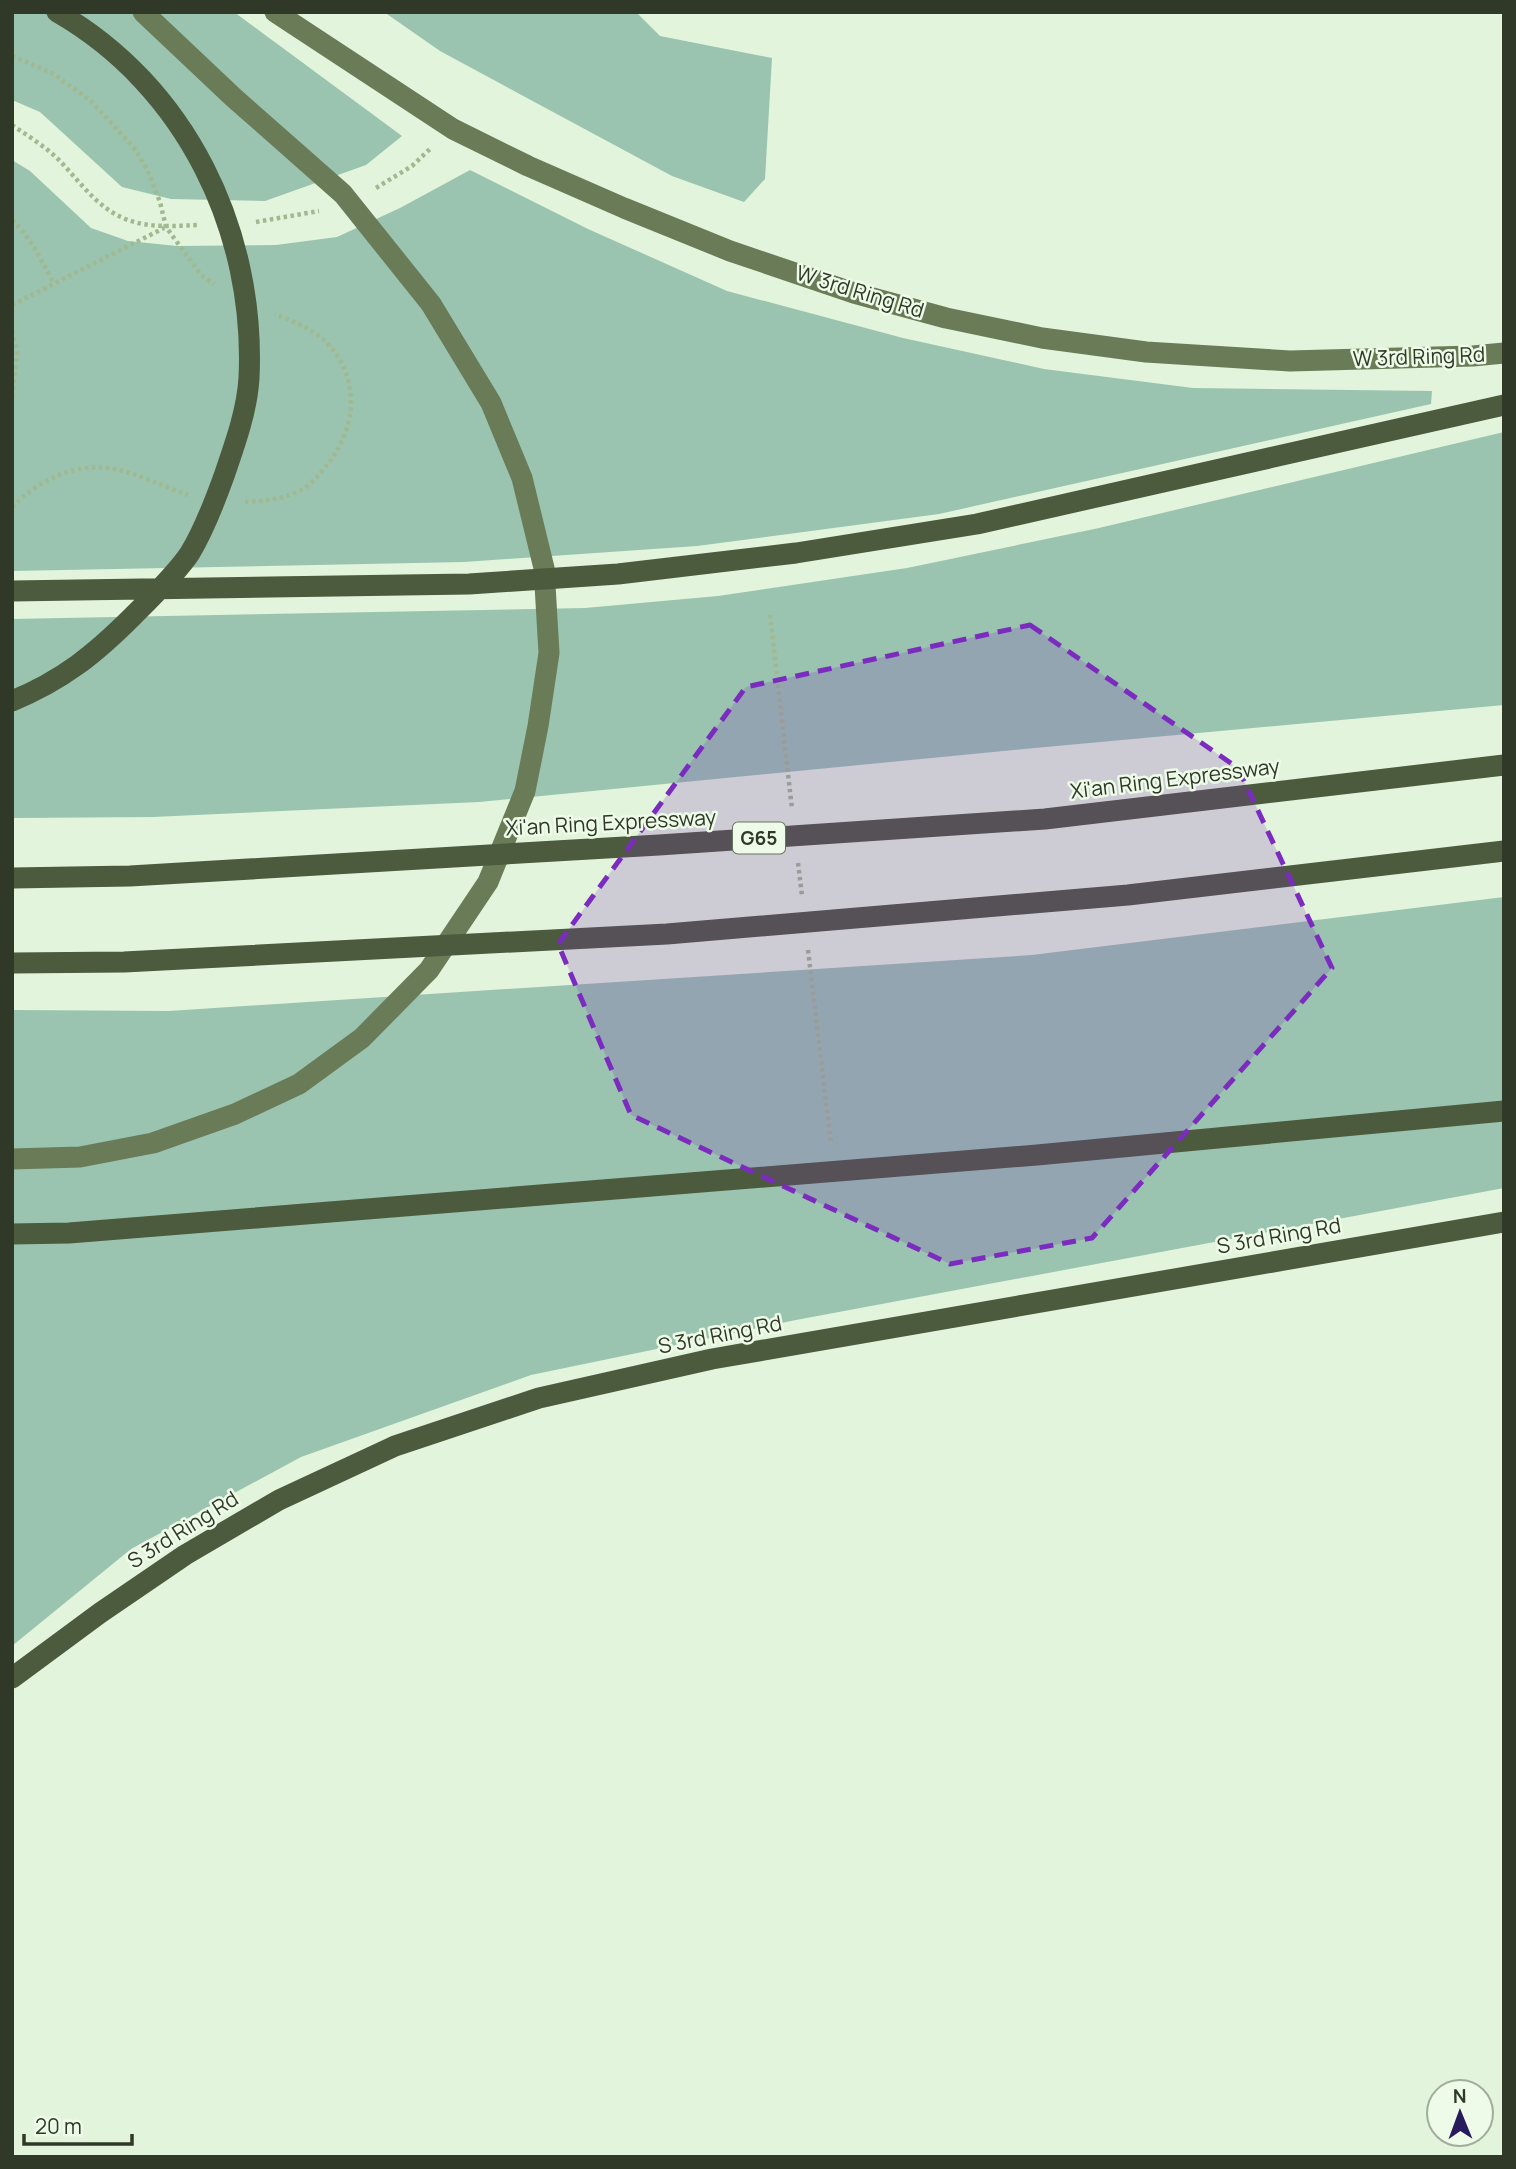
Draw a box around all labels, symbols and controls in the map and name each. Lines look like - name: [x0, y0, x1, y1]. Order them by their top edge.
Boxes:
- street label: W 3rd Ring Rd: [793, 258, 928, 324]
- street label: W 3rd Ring Rd: [1352, 340, 1486, 372]
- street label: Xi'an Ring Expressway: [1069, 751, 1281, 805]
- street label: Xi'an Ring Expressway: [505, 803, 717, 841]
- road number: G65: [733, 822, 785, 853]
- street label: S 3rd Ring Rd: [1214, 1210, 1343, 1260]
- street label: S 3rd Ring Rd: [655, 1308, 784, 1360]
- street label: S 3rd Ring Rd: [122, 1484, 243, 1574]
- north arrow: [1425, 2078, 1495, 2148]
- text: N: [1453, 2083, 1467, 2109]
- scale bar: [24, 2102, 133, 2146]
- text: 20 m: [35, 2112, 82, 2140]

